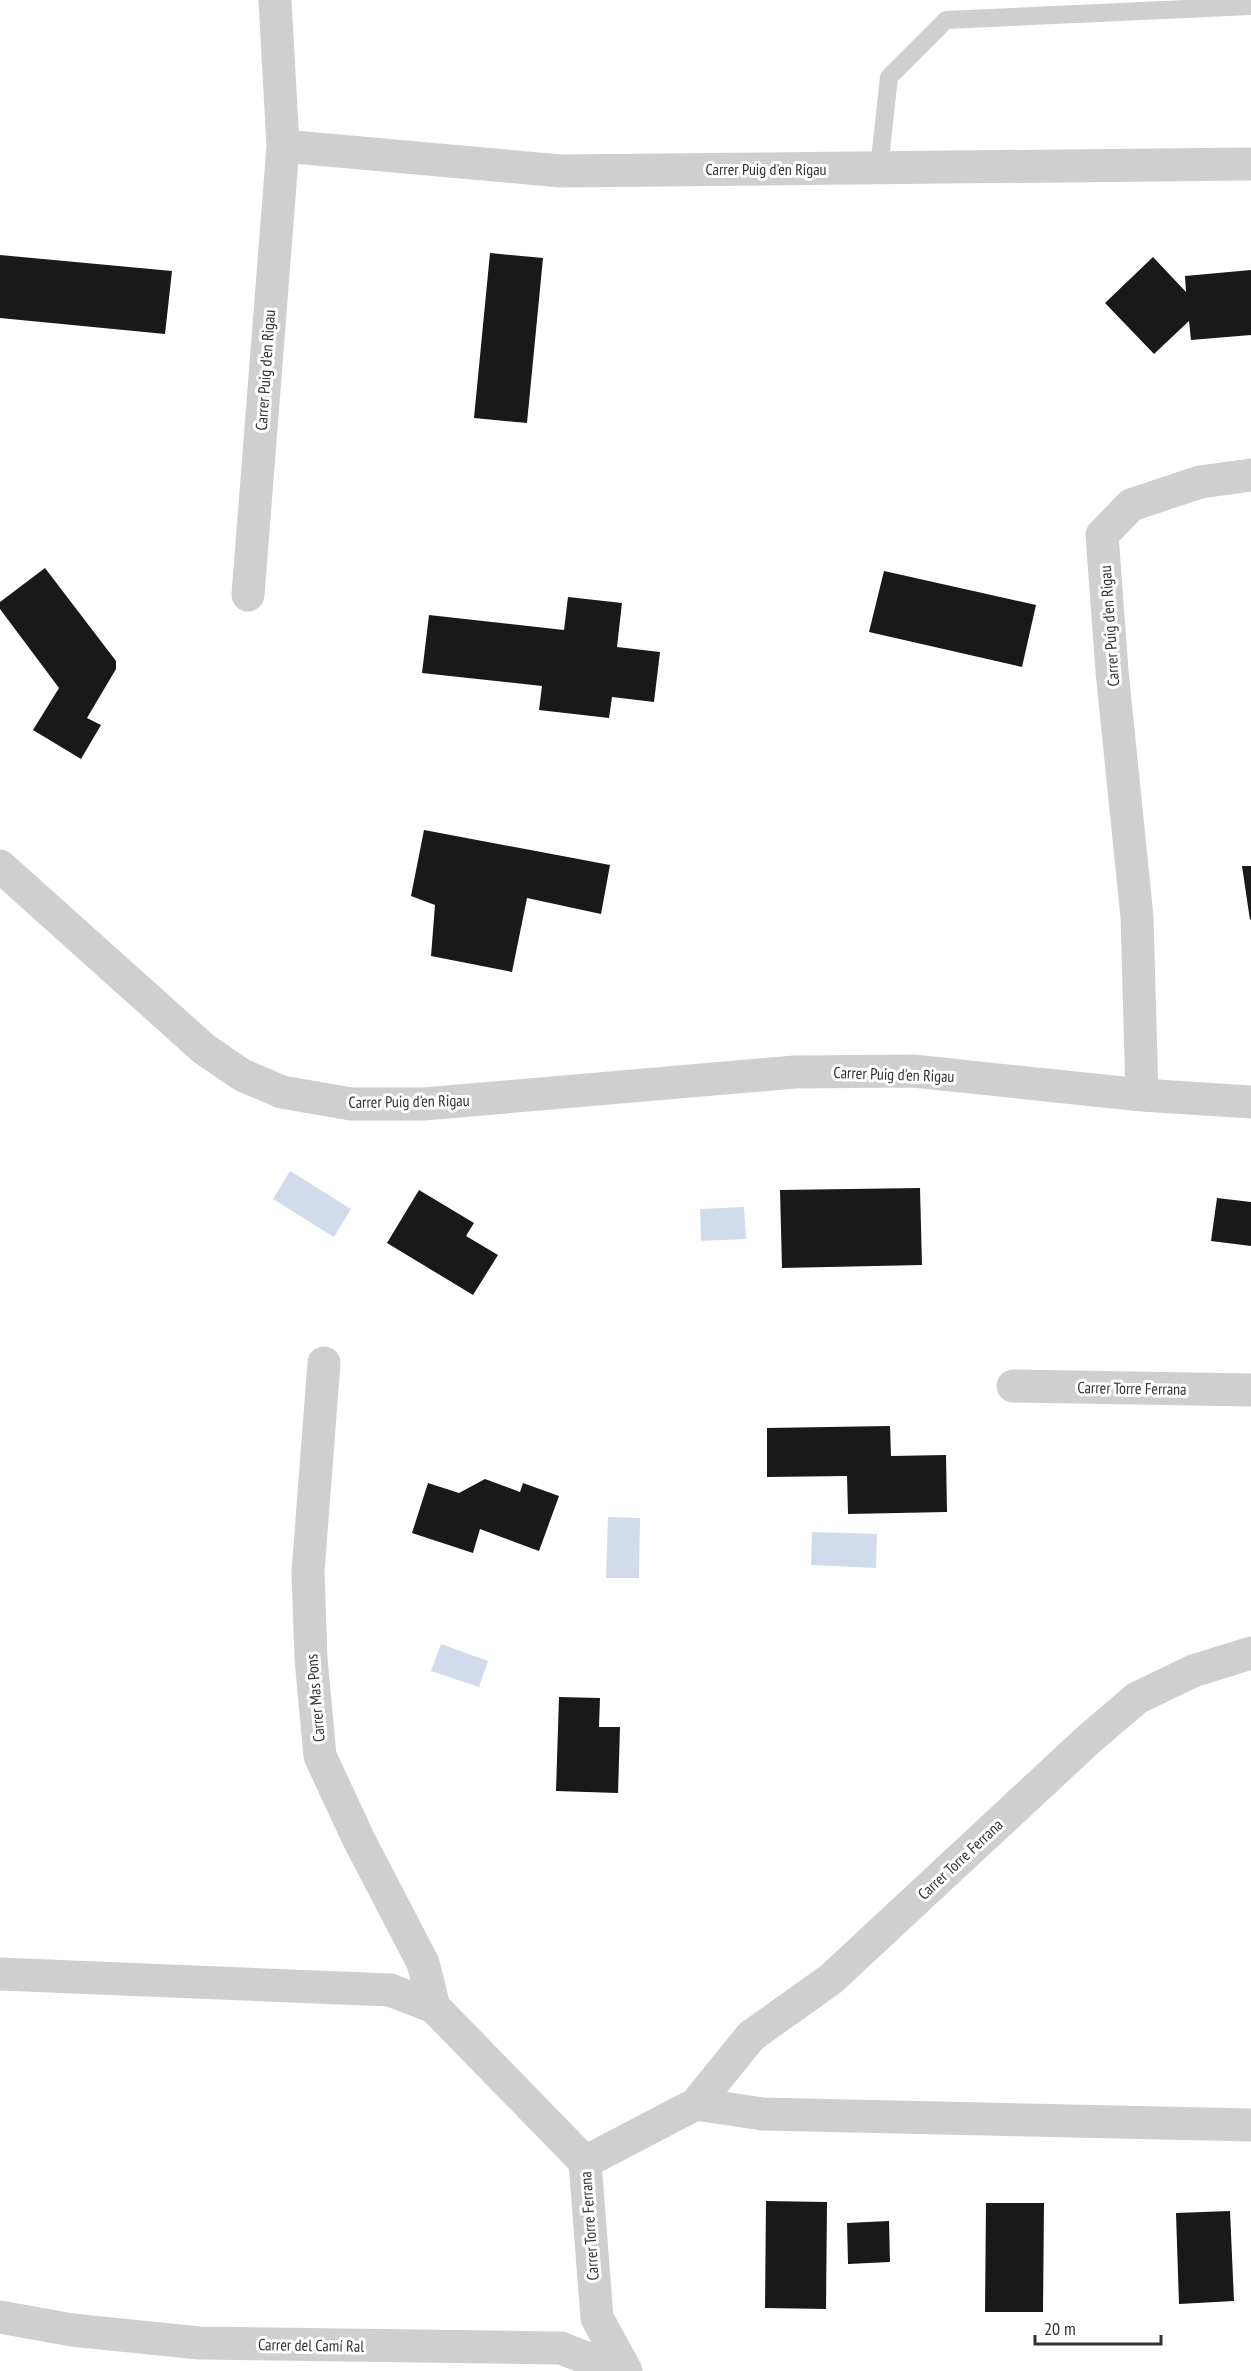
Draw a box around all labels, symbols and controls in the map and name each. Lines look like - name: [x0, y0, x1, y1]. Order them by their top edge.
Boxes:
- street label: Carrer Puig d'en Rigau: [705, 159, 827, 179]
- street label: Carrer Puig d'en Rigau: [251, 309, 279, 431]
- street label: Carrer Puig d'en Rigau: [1095, 565, 1123, 687]
- street label: Carrer Puig d'en Rigau: [833, 1062, 955, 1086]
- street label: Carrer Puig d'en Rigau: [348, 1090, 470, 1112]
- street label: Carrer Torre Ferrana: [1077, 1377, 1187, 1399]
- street label: Carrer Mas Pons: [301, 1653, 329, 1743]
- street label: Carrer Torre Ferrana: [913, 1814, 1007, 1904]
- street label: Carrer Torre Ferrana: [575, 2171, 603, 2281]
- scale bar: [1035, 2308, 1161, 2346]
- text: 20 m: [1044, 2317, 1076, 2340]
- street label: Carrer del Camí Ral: [258, 2334, 364, 2356]

